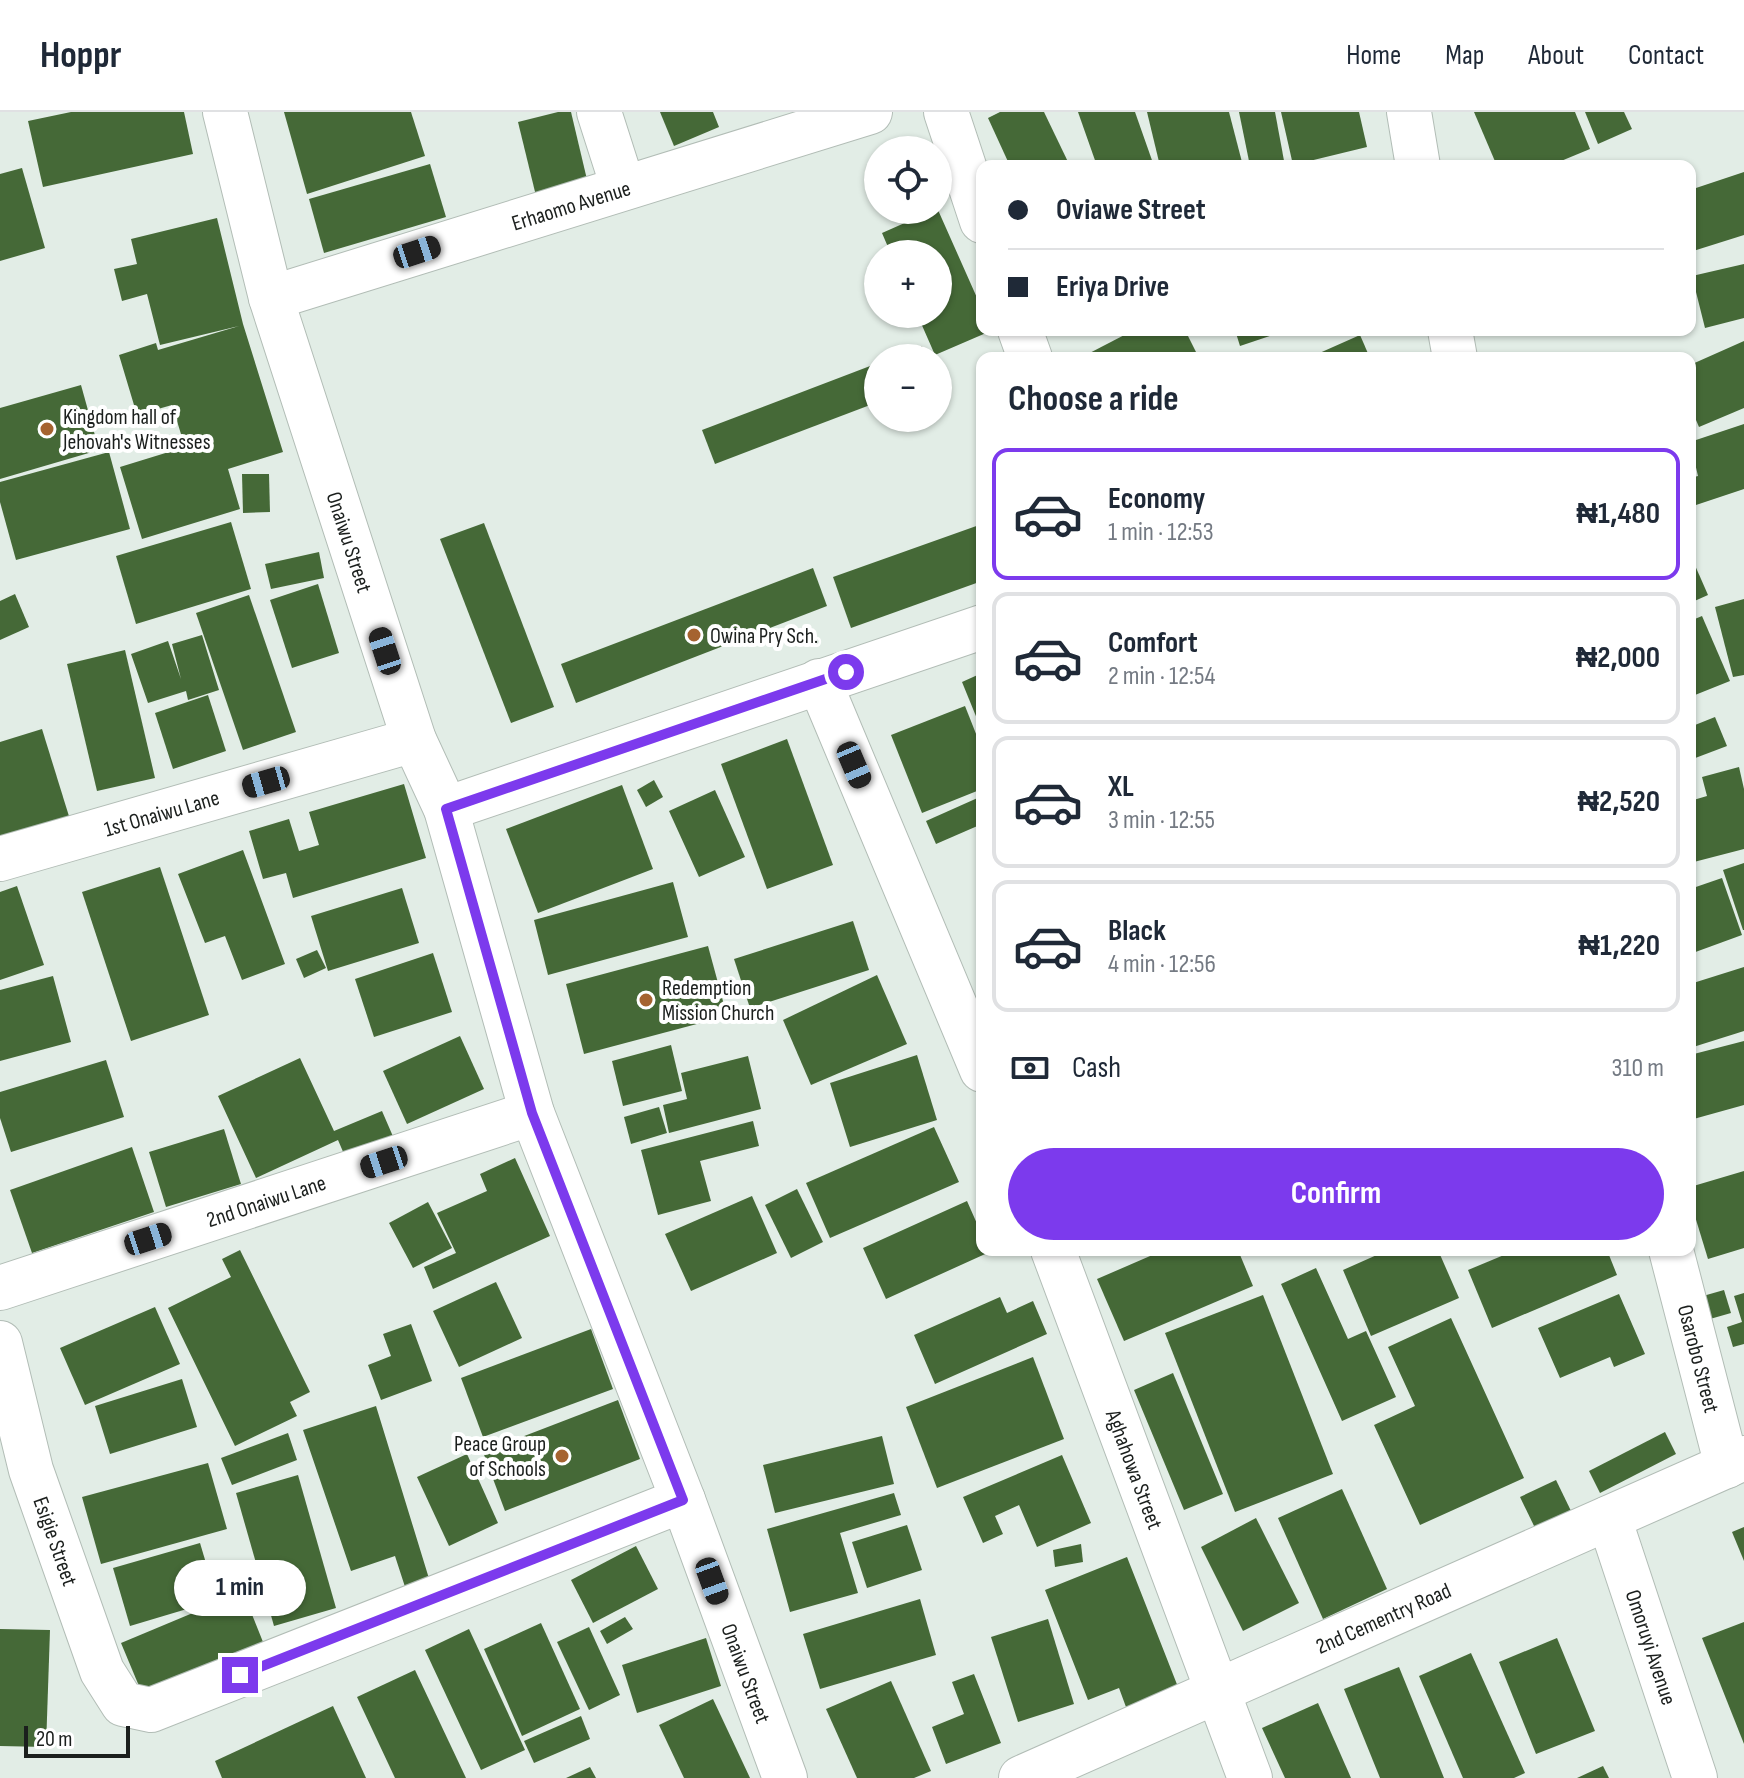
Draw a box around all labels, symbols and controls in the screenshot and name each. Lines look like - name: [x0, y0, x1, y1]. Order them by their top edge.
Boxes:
- text: Hoppr: [40, 33, 121, 78]
- text: Home: [1346, 39, 1401, 72]
- text: Map: [1445, 39, 1484, 72]
- text: About: [1528, 39, 1584, 72]
- text: Contact: [1628, 39, 1704, 72]
- map controls: [864, 136, 952, 432]
- button: locate: [864, 136, 952, 224]
- street label: Erhaomo Avenue: [509, 175, 634, 237]
- text: Oviawe Street: [1056, 192, 1206, 228]
- car: [390, 233, 444, 271]
- button: +: [864, 240, 952, 328]
- text: Eriya Drive: [1056, 269, 1169, 305]
- button: −: [864, 344, 952, 432]
- text: Choose a ride: [1008, 378, 1179, 421]
- place label: Kingdom hall of Jehovah's Witnesses: [62, 404, 211, 456]
- marker: Kingdom hall of Jehovah's Witnesses: [38, 420, 56, 438]
- icon: car: [1012, 478, 1084, 550]
- text: Economy: [1108, 481, 1205, 517]
- street label: Onaiwu Street: [320, 489, 377, 596]
- text: ₦1,480: [1576, 496, 1660, 532]
- text: 1 min · 12:53: [1108, 517, 1214, 548]
- icon: car: [1012, 622, 1084, 694]
- place label: Owina Pry Sch.: [710, 623, 818, 650]
- car: [366, 624, 404, 678]
- text: Comfort: [1108, 625, 1198, 661]
- marker: Owina Pry Sch.: [685, 626, 703, 644]
- text: ₦2,000: [1576, 640, 1660, 676]
- route start: [828, 654, 864, 690]
- text: 2 min · 12:54: [1108, 661, 1215, 692]
- car: [834, 738, 874, 792]
- car: [240, 764, 292, 800]
- icon: car: [1012, 766, 1084, 838]
- text: XL: [1108, 769, 1134, 805]
- text: ₦2,520: [1577, 784, 1660, 820]
- street label: 1st Onaiwu Lane: [101, 785, 223, 843]
- text: 3 min · 12:55: [1108, 805, 1215, 836]
- icon: car: [1012, 910, 1084, 982]
- text: Black: [1108, 913, 1166, 949]
- text: ₦1,220: [1578, 928, 1660, 964]
- text: 4 min · 12:56: [1108, 949, 1216, 980]
- place label: Redemption Mission Church: [662, 975, 774, 1027]
- marker: Redemption Mission Church: [637, 991, 655, 1009]
- icon: cash: [1008, 1046, 1052, 1090]
- text: Cash: [1072, 1050, 1121, 1086]
- text: 310 m: [1612, 1053, 1664, 1084]
- car: [357, 1143, 411, 1181]
- button: Confirm: [1008, 1148, 1664, 1240]
- street label: 2nd Onaiwu Lane: [203, 1170, 330, 1234]
- car: [121, 1220, 175, 1258]
- street label: Osarobo Street: [1671, 1302, 1725, 1416]
- street label: Aghahowa Street: [1098, 1405, 1168, 1533]
- place label: Peace Group of Schools: [454, 1431, 546, 1483]
- marker: Peace Group of Schools: [553, 1447, 571, 1465]
- street label: Esigie Street: [26, 1493, 83, 1590]
- car: [693, 1554, 731, 1608]
- callout: 1 min: [174, 1559, 306, 1615]
- text: 1 min: [216, 1572, 264, 1603]
- street label: 2nd Cementry Road: [1312, 1577, 1455, 1661]
- street label: Omoruyi Avenue: [1619, 1587, 1682, 1709]
- street label: Onaiwu Street: [714, 1620, 776, 1728]
- route end: [222, 1657, 258, 1693]
- scale bar: [24, 1722, 130, 1758]
- text: 20 m: [36, 1726, 73, 1753]

